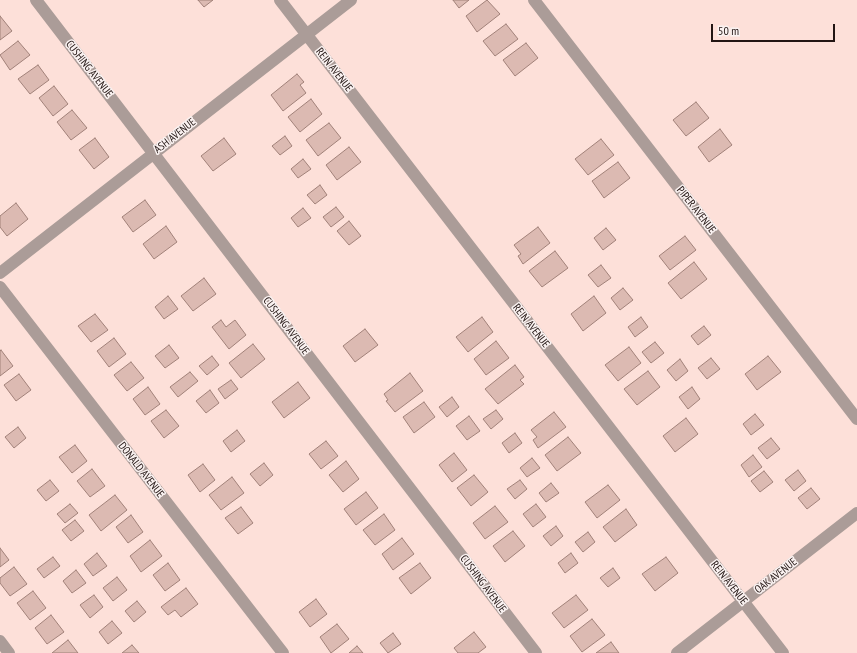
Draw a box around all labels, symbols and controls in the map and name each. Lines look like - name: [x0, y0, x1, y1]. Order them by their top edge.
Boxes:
- scale bar: [713, 16, 837, 42]
- text: 50 m: [718, 23, 739, 38]
- street label: CUSHING AVENUE: [63, 38, 115, 100]
- street label: REIN AVENUE: [313, 46, 355, 94]
- street label: ASH AVENUE: [152, 116, 198, 156]
- street label: PIPER AVENUE: [674, 184, 718, 236]
- street label: CUSHING AVENUE: [260, 295, 312, 357]
- street label: REIN AVENUE: [510, 302, 552, 350]
- street label: DONALD AVENUE: [115, 440, 167, 500]
- street label: CUSHING AVENUE: [457, 553, 509, 615]
- street label: OAK AVENUE: [752, 555, 800, 597]
- street label: REIN AVENUE: [708, 559, 750, 607]

